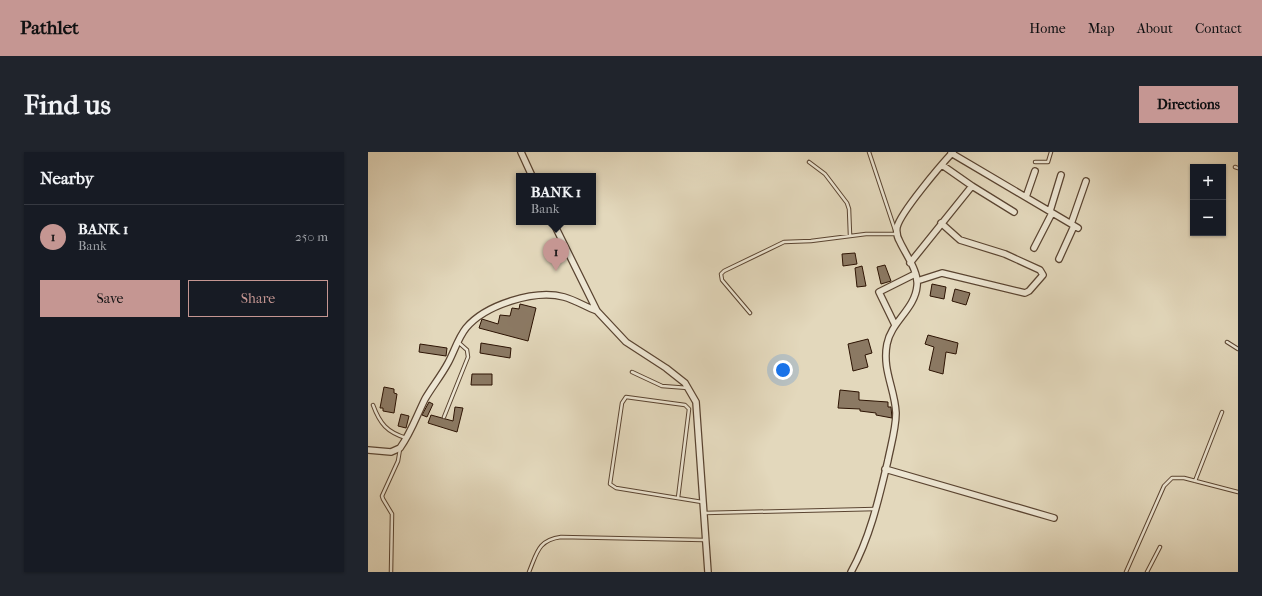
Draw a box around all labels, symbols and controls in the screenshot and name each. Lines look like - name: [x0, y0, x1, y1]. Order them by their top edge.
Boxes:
- text: Pathlet: [20, 17, 79, 39]
- text: Home: [1029, 20, 1066, 37]
- text: Map: [1088, 20, 1115, 37]
- text: About: [1137, 20, 1173, 37]
- text: Contact: [1195, 20, 1242, 37]
- button: Directions: [1139, 86, 1238, 123]
- text: Find us: [24, 88, 111, 121]
- map controls: [1190, 164, 1226, 236]
- button: +: [1190, 164, 1226, 200]
- text: Nearby: [40, 168, 94, 188]
- popup: [516, 173, 596, 225]
- text: BANK 1: [531, 183, 581, 201]
- button: −: [1190, 200, 1226, 236]
- text: Bank: [531, 201, 560, 216]
- text: BANK 1: [78, 220, 128, 238]
- text: 1: [51, 229, 55, 244]
- text: 250 m: [295, 229, 328, 244]
- text: Bank: [78, 238, 107, 253]
- pin: 1: [543, 238, 569, 271]
- button: Save: [40, 280, 180, 317]
- button: Share: [188, 280, 328, 317]
- your location: [773, 360, 793, 380]

